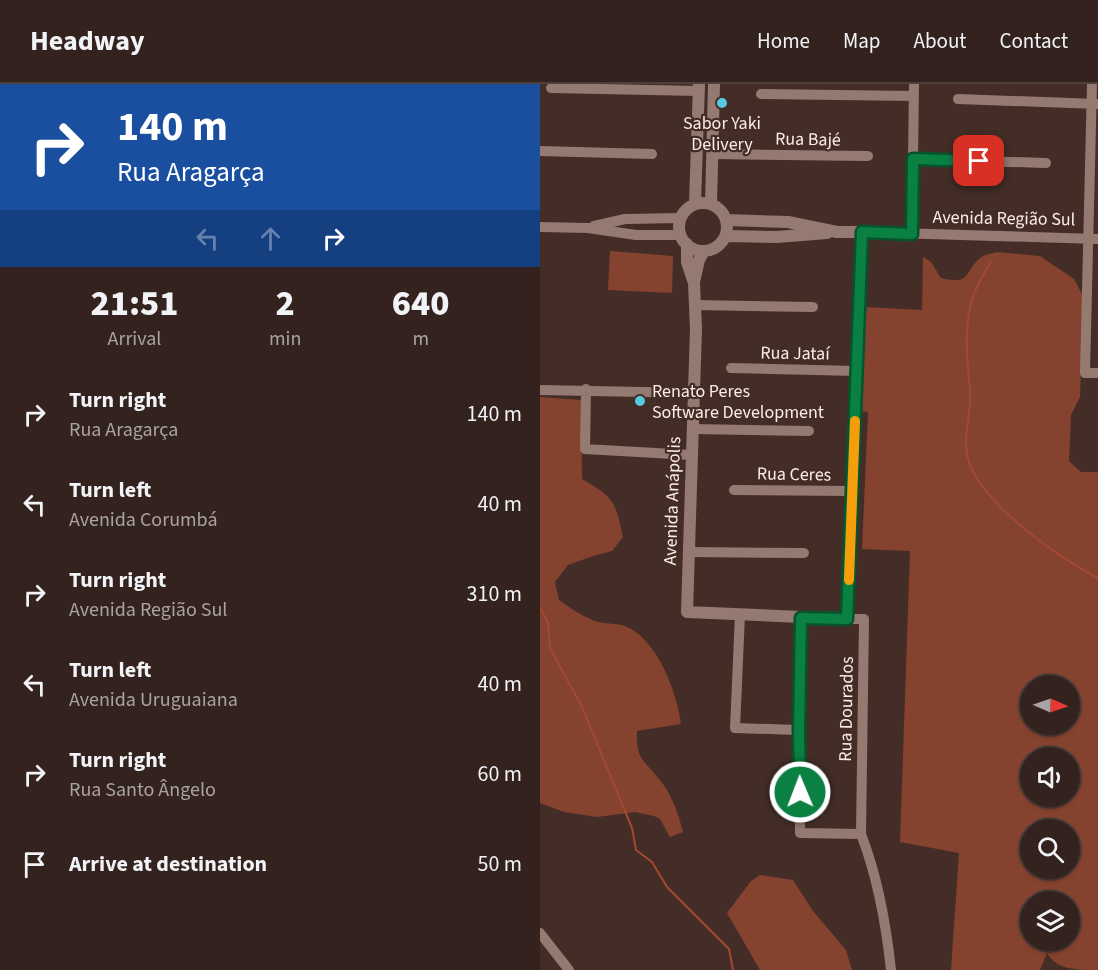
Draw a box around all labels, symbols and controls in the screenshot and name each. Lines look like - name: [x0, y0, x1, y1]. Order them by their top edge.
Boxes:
- text: Headway: [30, 21, 145, 61]
- text: Home: [757, 26, 810, 56]
- text: Map: [843, 26, 881, 56]
- text: About: [914, 26, 966, 56]
- text: Contact: [999, 26, 1068, 56]
- marker: Sabor Yaki Delivery: [715, 96, 729, 110]
- text: 140 m: [117, 97, 228, 157]
- icon: right: [18, 108, 96, 186]
- place label: Sabor Yaki Delivery: [683, 111, 761, 157]
- street label: Rua Bajé: [775, 126, 841, 153]
- pin: [953, 135, 1004, 186]
- icon: arrive: [962, 144, 995, 177]
- text: Rua Aragarça: [117, 153, 265, 192]
- street label: Avenida Região Sul: [932, 205, 1075, 232]
- icon: left: [191, 222, 224, 255]
- icon: ahead: [254, 222, 287, 255]
- icon: right: [317, 222, 350, 255]
- text: 21:51: [90, 278, 179, 329]
- text: 2: [276, 278, 295, 329]
- text: 640: [392, 278, 450, 329]
- text: Arrival: [108, 325, 161, 353]
- text: min: [269, 325, 301, 353]
- text: m: [412, 325, 429, 353]
- street label: Rua Jataí: [760, 340, 830, 367]
- place label: Renato Peres Software Development: [652, 379, 824, 425]
- text: Turn right: [69, 384, 166, 416]
- marker: Renato Peres Software Development: [633, 394, 647, 408]
- icon: right: [18, 398, 51, 431]
- text: 140 m: [467, 398, 522, 430]
- text: Rua Aragarça: [69, 416, 178, 444]
- street label: Avenida Anápolis: [658, 436, 687, 566]
- street label: Rua Ceres: [757, 461, 831, 488]
- text: Turn left: [69, 474, 151, 506]
- icon: left: [18, 488, 51, 521]
- text: 40 m: [477, 488, 522, 520]
- text: Avenida Corumbá: [69, 506, 217, 534]
- text: Turn right: [69, 564, 166, 596]
- icon: right: [18, 578, 51, 611]
- text: 310 m: [467, 578, 522, 610]
- text: Avenida Região Sul: [69, 596, 227, 624]
- text: Turn left: [69, 654, 151, 686]
- street label: Rua Dourados: [833, 656, 860, 762]
- icon: left: [18, 668, 51, 701]
- text: 40 m: [477, 668, 522, 700]
- north arrow: [1020, 675, 1080, 735]
- map controls: [1020, 675, 1080, 951]
- text: Avenida Uruguaiana: [69, 686, 238, 714]
- text: Turn right: [69, 744, 166, 776]
- button: sound: [1020, 747, 1080, 807]
- icon: right: [18, 758, 51, 791]
- text: 60 m: [477, 758, 522, 790]
- position arrow: [768, 760, 832, 824]
- text: Rua Santo Ângelo: [69, 776, 216, 804]
- button: search: [1020, 819, 1080, 879]
- icon: arrive: [18, 848, 51, 881]
- text: Arrive at destination: [69, 848, 267, 880]
- text: 50 m: [477, 848, 522, 880]
- button: layers: [1020, 891, 1080, 951]

